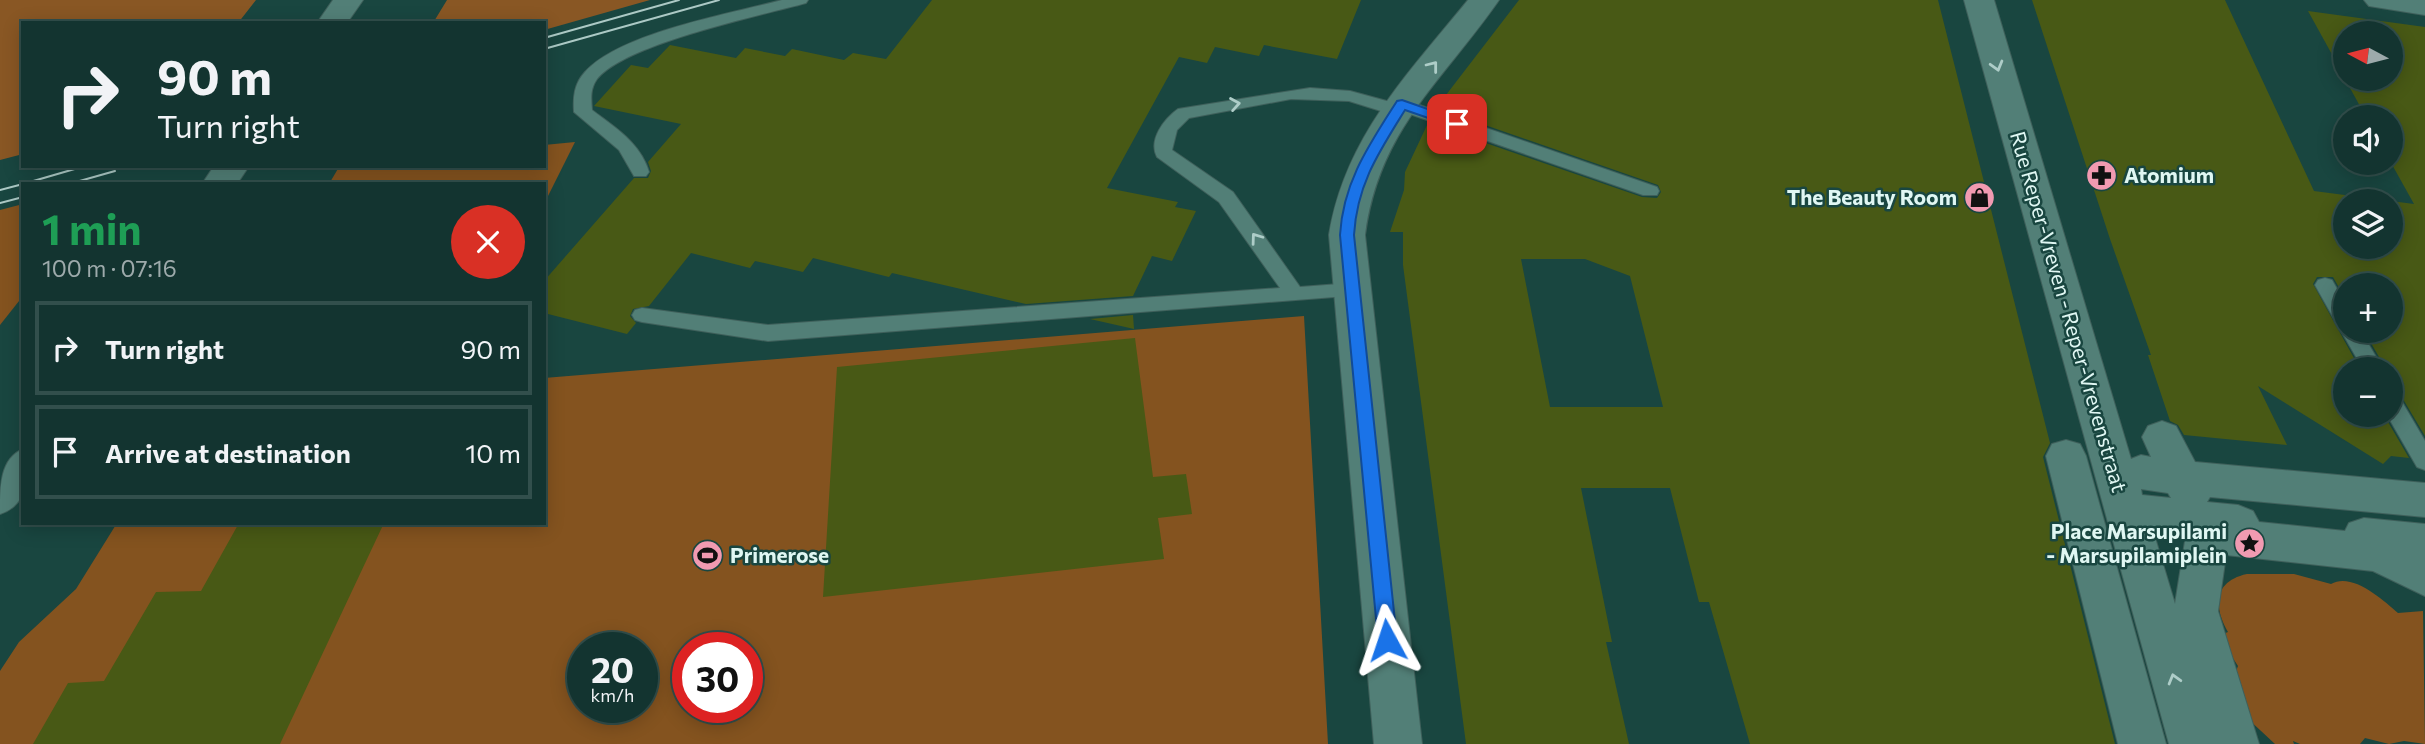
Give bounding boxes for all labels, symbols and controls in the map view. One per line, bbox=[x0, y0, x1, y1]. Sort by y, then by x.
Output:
north arrow bbox=[2333, 21, 2403, 91]
map controls bbox=[2333, 21, 2403, 427]
text: 90 m bbox=[157, 45, 272, 105]
icon: right bbox=[42, 49, 133, 140]
one-way arrow bbox=[1989, 59, 2004, 71]
one-way arrow bbox=[1424, 61, 1437, 73]
pin bbox=[1427, 94, 1487, 154]
one-way arrow bbox=[1229, 97, 1241, 112]
text: Turn right bbox=[157, 105, 300, 145]
icon: arrive bbox=[1438, 105, 1476, 143]
button: sound bbox=[2333, 105, 2403, 175]
street label: Rue Reper-Vreven - Reper-Vrevenstraat bbox=[2006, 128, 2133, 495]
pharmacy icon: Atomium bbox=[2084, 159, 2118, 193]
place label: Atomium bbox=[2124, 162, 2214, 187]
shop icon: The Beauty Room bbox=[1963, 181, 1997, 215]
place label: The Beauty Room bbox=[1787, 184, 1957, 209]
button: layers bbox=[2333, 189, 2403, 259]
text: 1 min bbox=[42, 202, 142, 254]
button: close bbox=[451, 205, 525, 279]
one-way arrow bbox=[1251, 233, 1264, 246]
text: 100 m · 07:16 bbox=[42, 254, 177, 282]
button: + bbox=[2333, 273, 2403, 343]
icon: right bbox=[46, 329, 84, 367]
text: Turn right bbox=[105, 333, 224, 364]
text: 90 m bbox=[461, 333, 521, 364]
button: − bbox=[2333, 357, 2403, 427]
icon: arrive bbox=[46, 433, 84, 471]
text: Arrive at destination bbox=[105, 437, 351, 468]
text: 10 m bbox=[465, 437, 521, 468]
place label: Place Marsupilami - Marsupilamiplein bbox=[2046, 518, 2227, 567]
place icon: Place Marsupilami - Marsupilamiplein bbox=[2233, 527, 2267, 561]
sports icon: Primerose bbox=[690, 539, 724, 573]
place label: Primerose bbox=[730, 542, 829, 567]
position arrow bbox=[1350, 603, 1424, 677]
speed limit sign: 30 bbox=[672, 632, 763, 723]
text: 20 bbox=[591, 647, 634, 690]
one-way arrow bbox=[2168, 673, 2182, 685]
text: km/h bbox=[591, 684, 634, 706]

